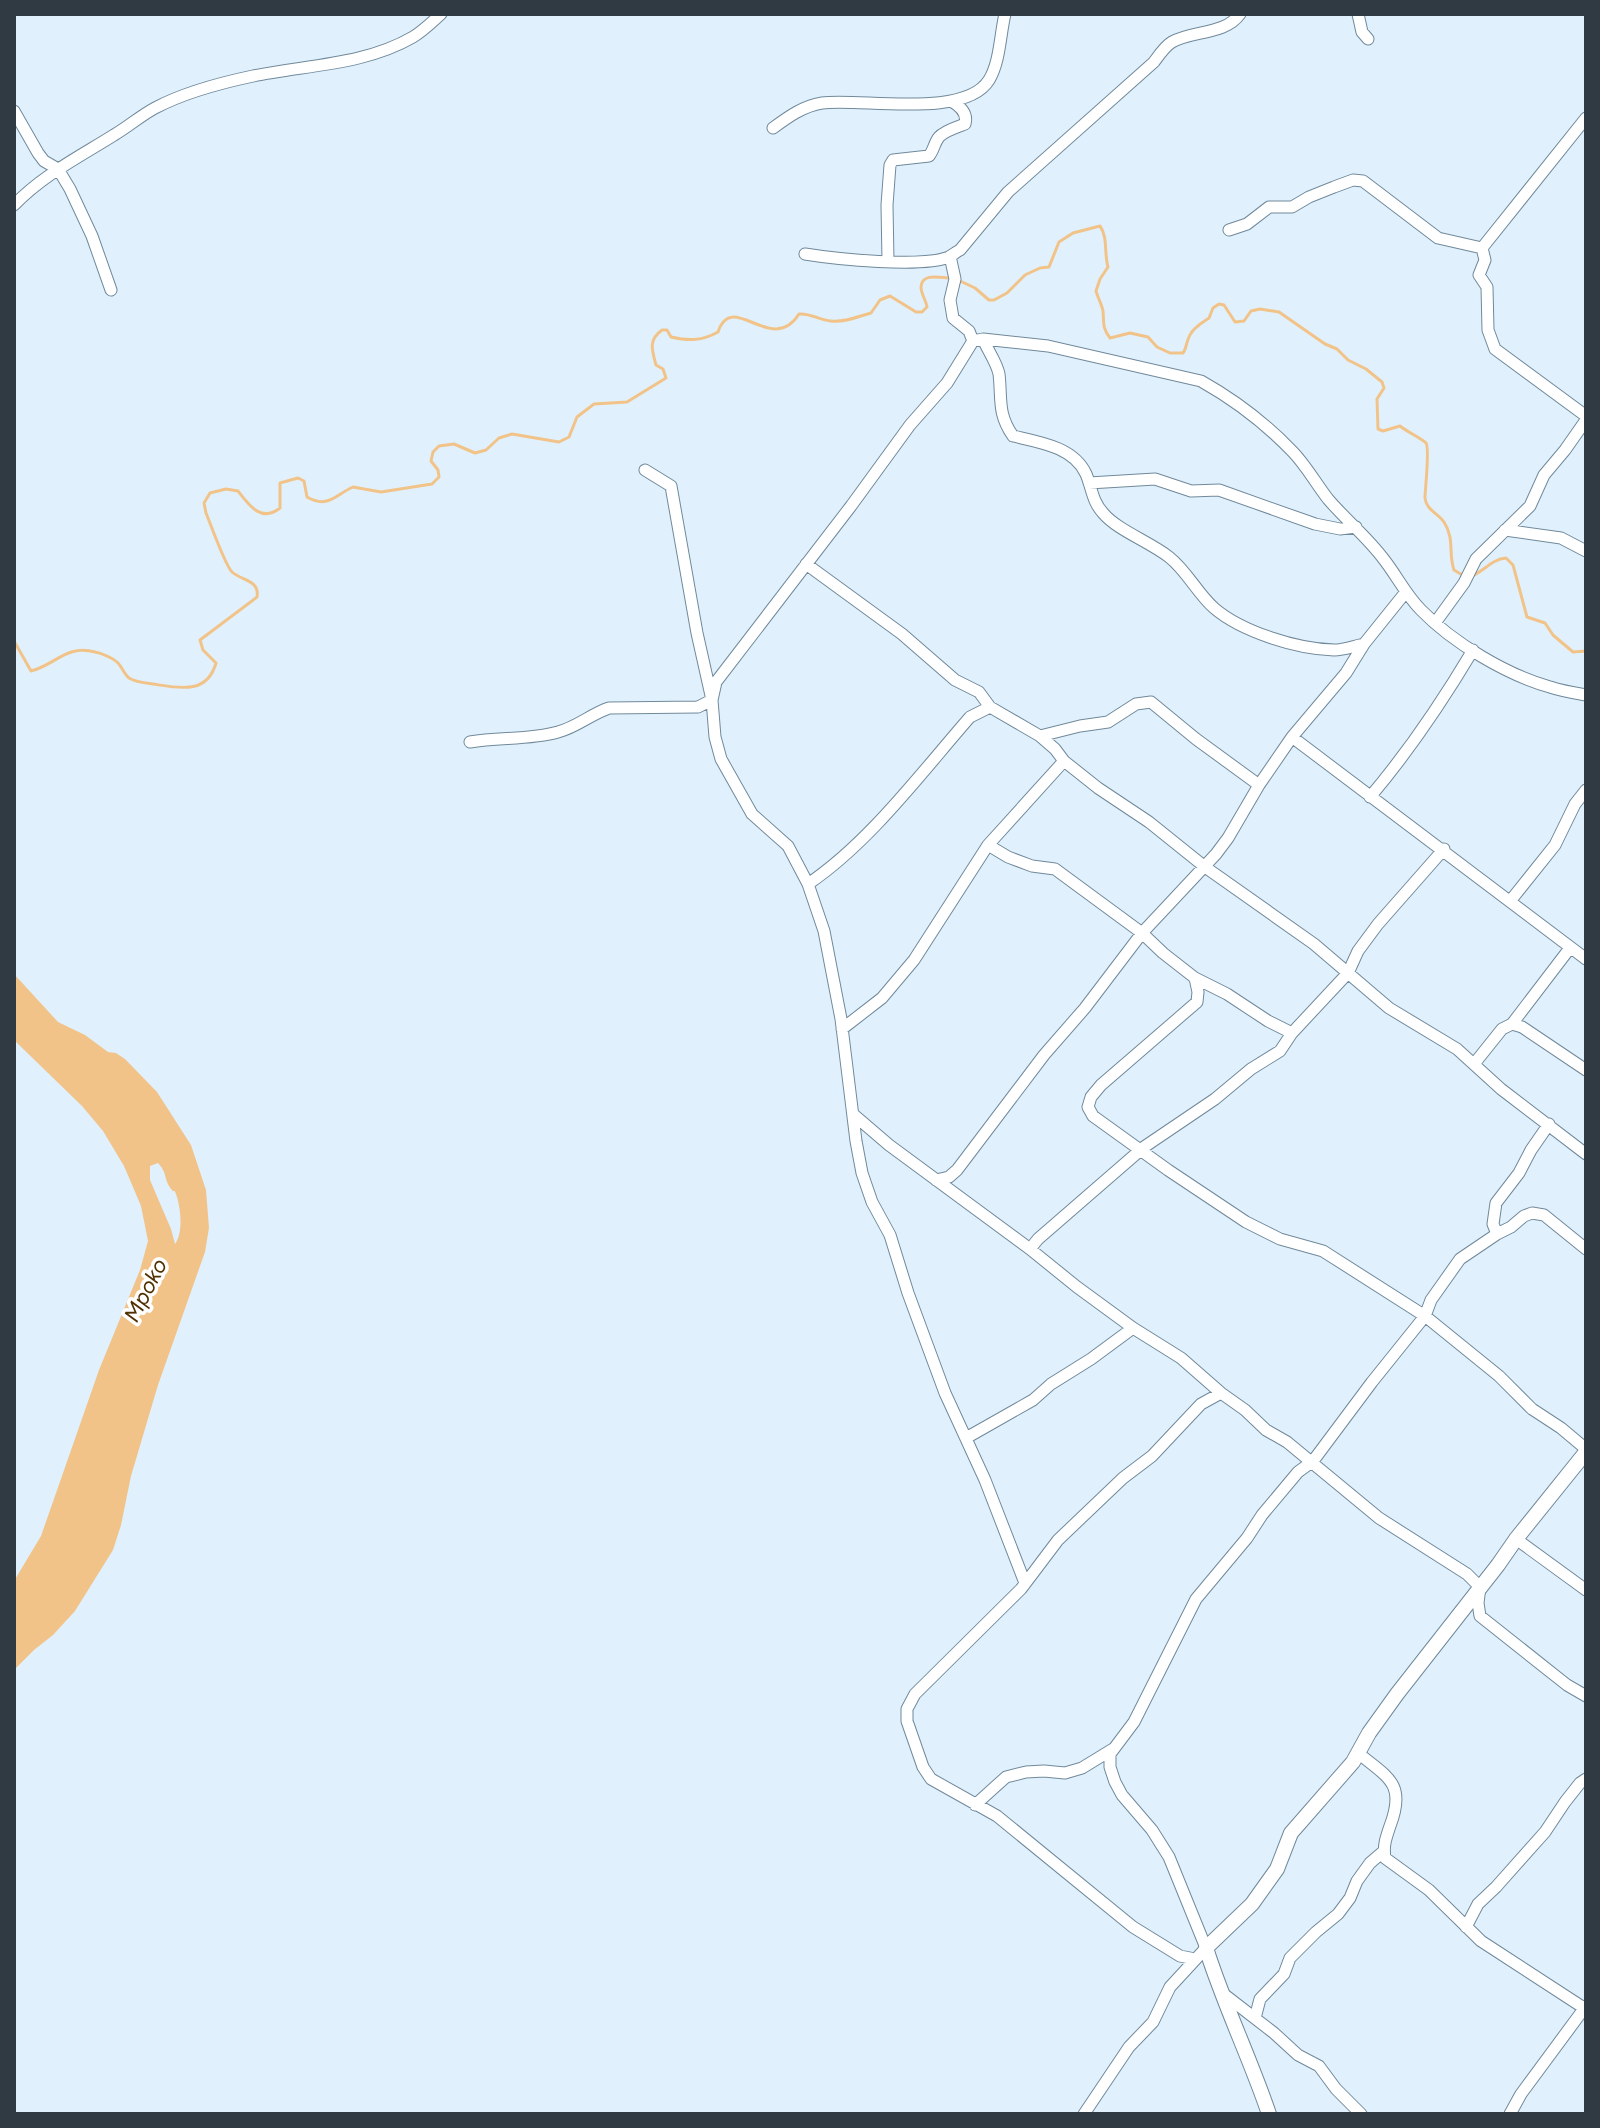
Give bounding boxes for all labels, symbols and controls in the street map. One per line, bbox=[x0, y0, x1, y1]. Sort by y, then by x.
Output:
water label: Mpoko bbox=[118, 1254, 173, 1326]

